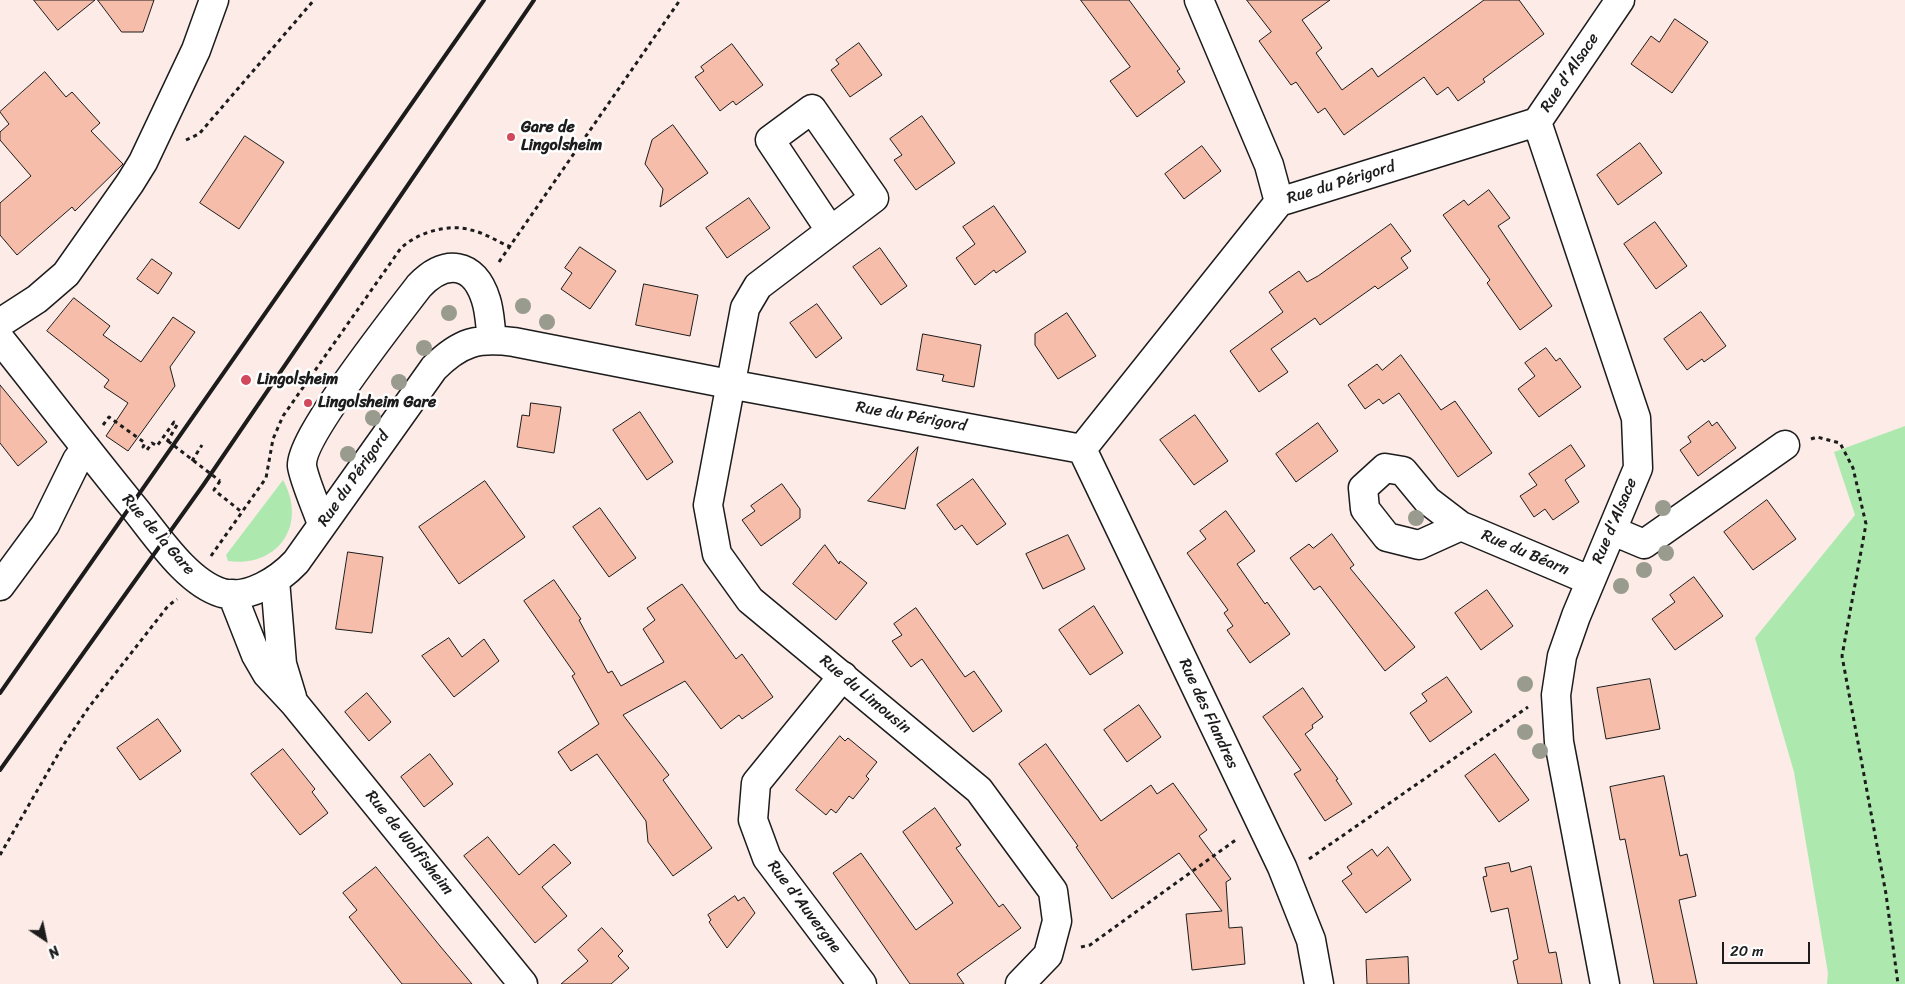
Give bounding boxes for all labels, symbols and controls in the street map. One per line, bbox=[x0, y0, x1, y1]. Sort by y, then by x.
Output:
street label: Rue d'Alsace bbox=[1537, 30, 1603, 116]
place label: Gare de Lingolsheim bbox=[521, 118, 602, 156]
marker: Gare de Lingolsheim bbox=[505, 131, 517, 143]
street label: Rue du Périgord bbox=[1285, 157, 1397, 209]
place label: Lingolsheim bbox=[257, 370, 338, 390]
marker: Lingolsheim bbox=[239, 373, 253, 387]
place label: Lingolsheim Gare bbox=[318, 393, 436, 413]
marker: Lingolsheim Gare bbox=[302, 397, 314, 409]
street label: Rue du Périgord bbox=[854, 398, 968, 436]
street label: Rue du Périgord bbox=[314, 428, 394, 530]
street label: Rue d'Alsace bbox=[1588, 475, 1642, 567]
street label: Rue de la Gare bbox=[118, 491, 198, 579]
street label: Rue du Béarn bbox=[1478, 526, 1572, 580]
street label: Rue du Limousin bbox=[816, 651, 914, 739]
street label: Rue des Flandres bbox=[1174, 656, 1242, 772]
street label: Rue de Wolfisheim bbox=[361, 787, 457, 899]
street label: Rue d'Auvergne bbox=[763, 857, 845, 957]
north arrow bbox=[20, 914, 70, 964]
scale bar bbox=[1725, 932, 1812, 964]
text: 20 m bbox=[1730, 938, 1764, 964]
text: N bbox=[43, 939, 65, 965]

